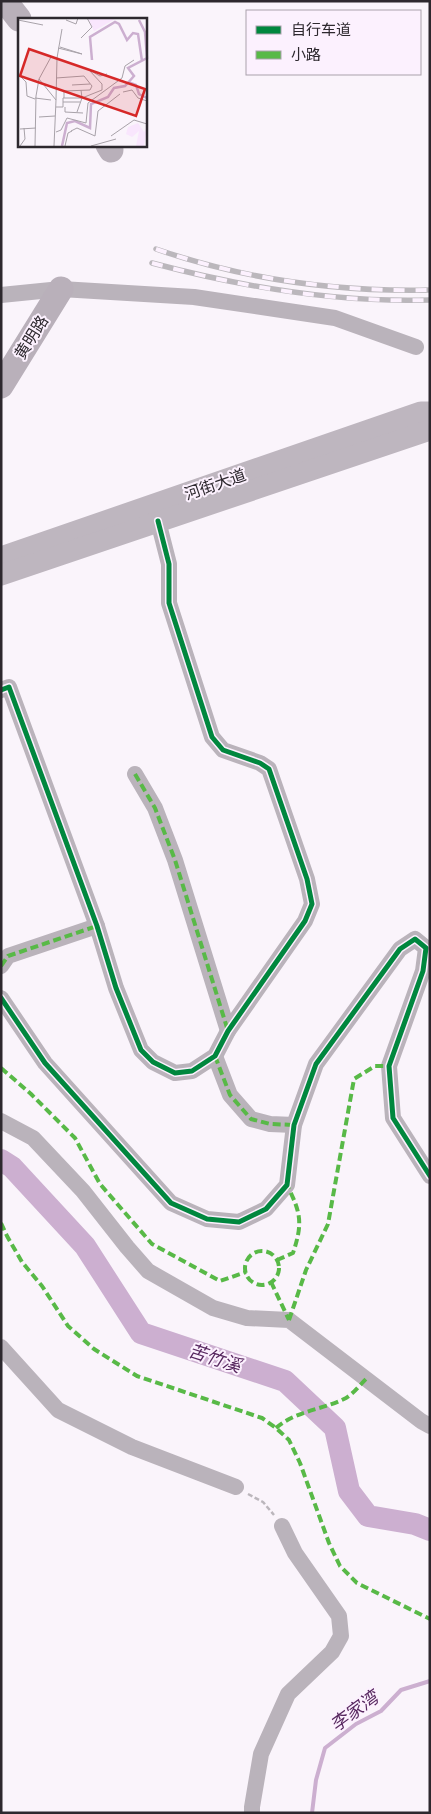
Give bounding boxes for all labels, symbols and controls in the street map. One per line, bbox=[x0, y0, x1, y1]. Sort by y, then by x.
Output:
legend bbox=[246, 10, 421, 75]
inset map bbox=[18, 18, 146, 146]
text: 自行车道 bbox=[291, 19, 351, 40]
text: 小路 bbox=[291, 44, 321, 65]
street label: 黄明路 bbox=[9, 311, 53, 363]
street label: 河街大道 bbox=[181, 463, 249, 505]
water label: 苦竹溪 bbox=[185, 1338, 246, 1379]
water label: 李家湾 bbox=[325, 1683, 386, 1737]

